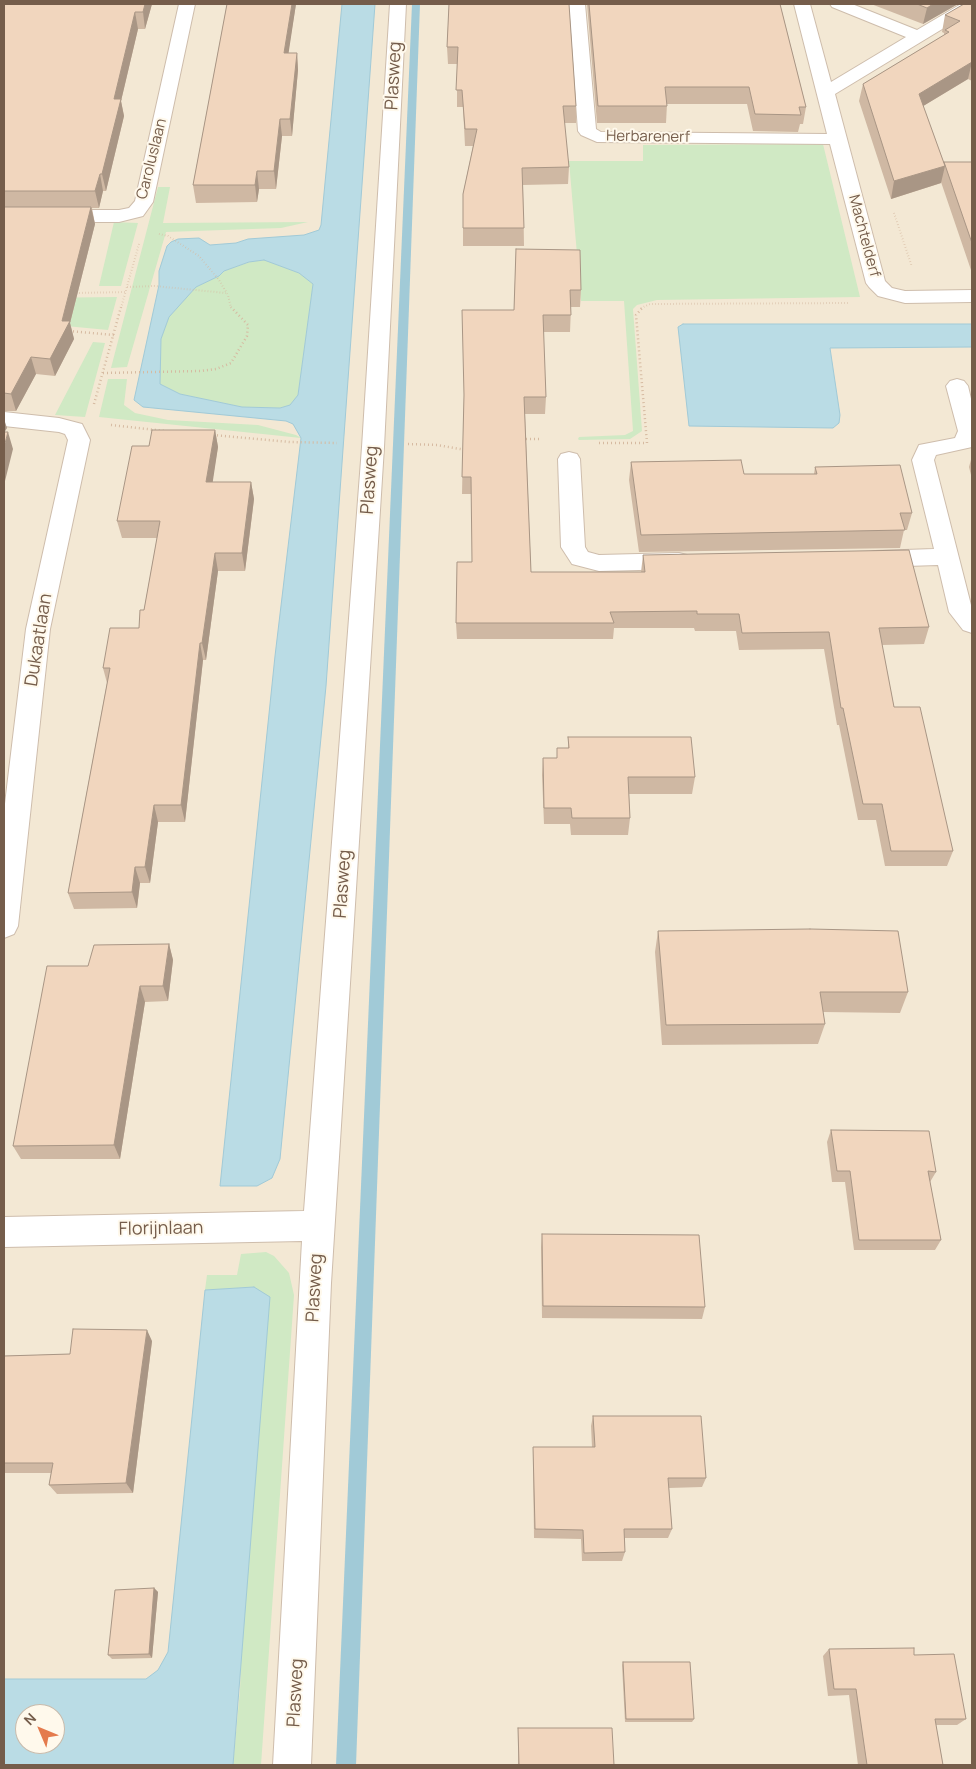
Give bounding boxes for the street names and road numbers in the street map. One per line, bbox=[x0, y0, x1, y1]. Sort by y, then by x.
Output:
street label: Plasweg bbox=[381, 41, 407, 111]
street label: Caroluslaan bbox=[133, 117, 171, 201]
street label: Herbarenerf bbox=[606, 127, 690, 147]
street label: Machtelderf bbox=[844, 193, 884, 279]
street label: Plasweg bbox=[357, 445, 383, 515]
street label: Dukaatlaan bbox=[21, 592, 57, 688]
street label: Plasweg bbox=[330, 849, 356, 919]
street label: Florijnlaan bbox=[118, 1217, 204, 1241]
street label: Plasweg bbox=[302, 1253, 328, 1323]
street label: Plasweg bbox=[283, 1658, 309, 1728]

